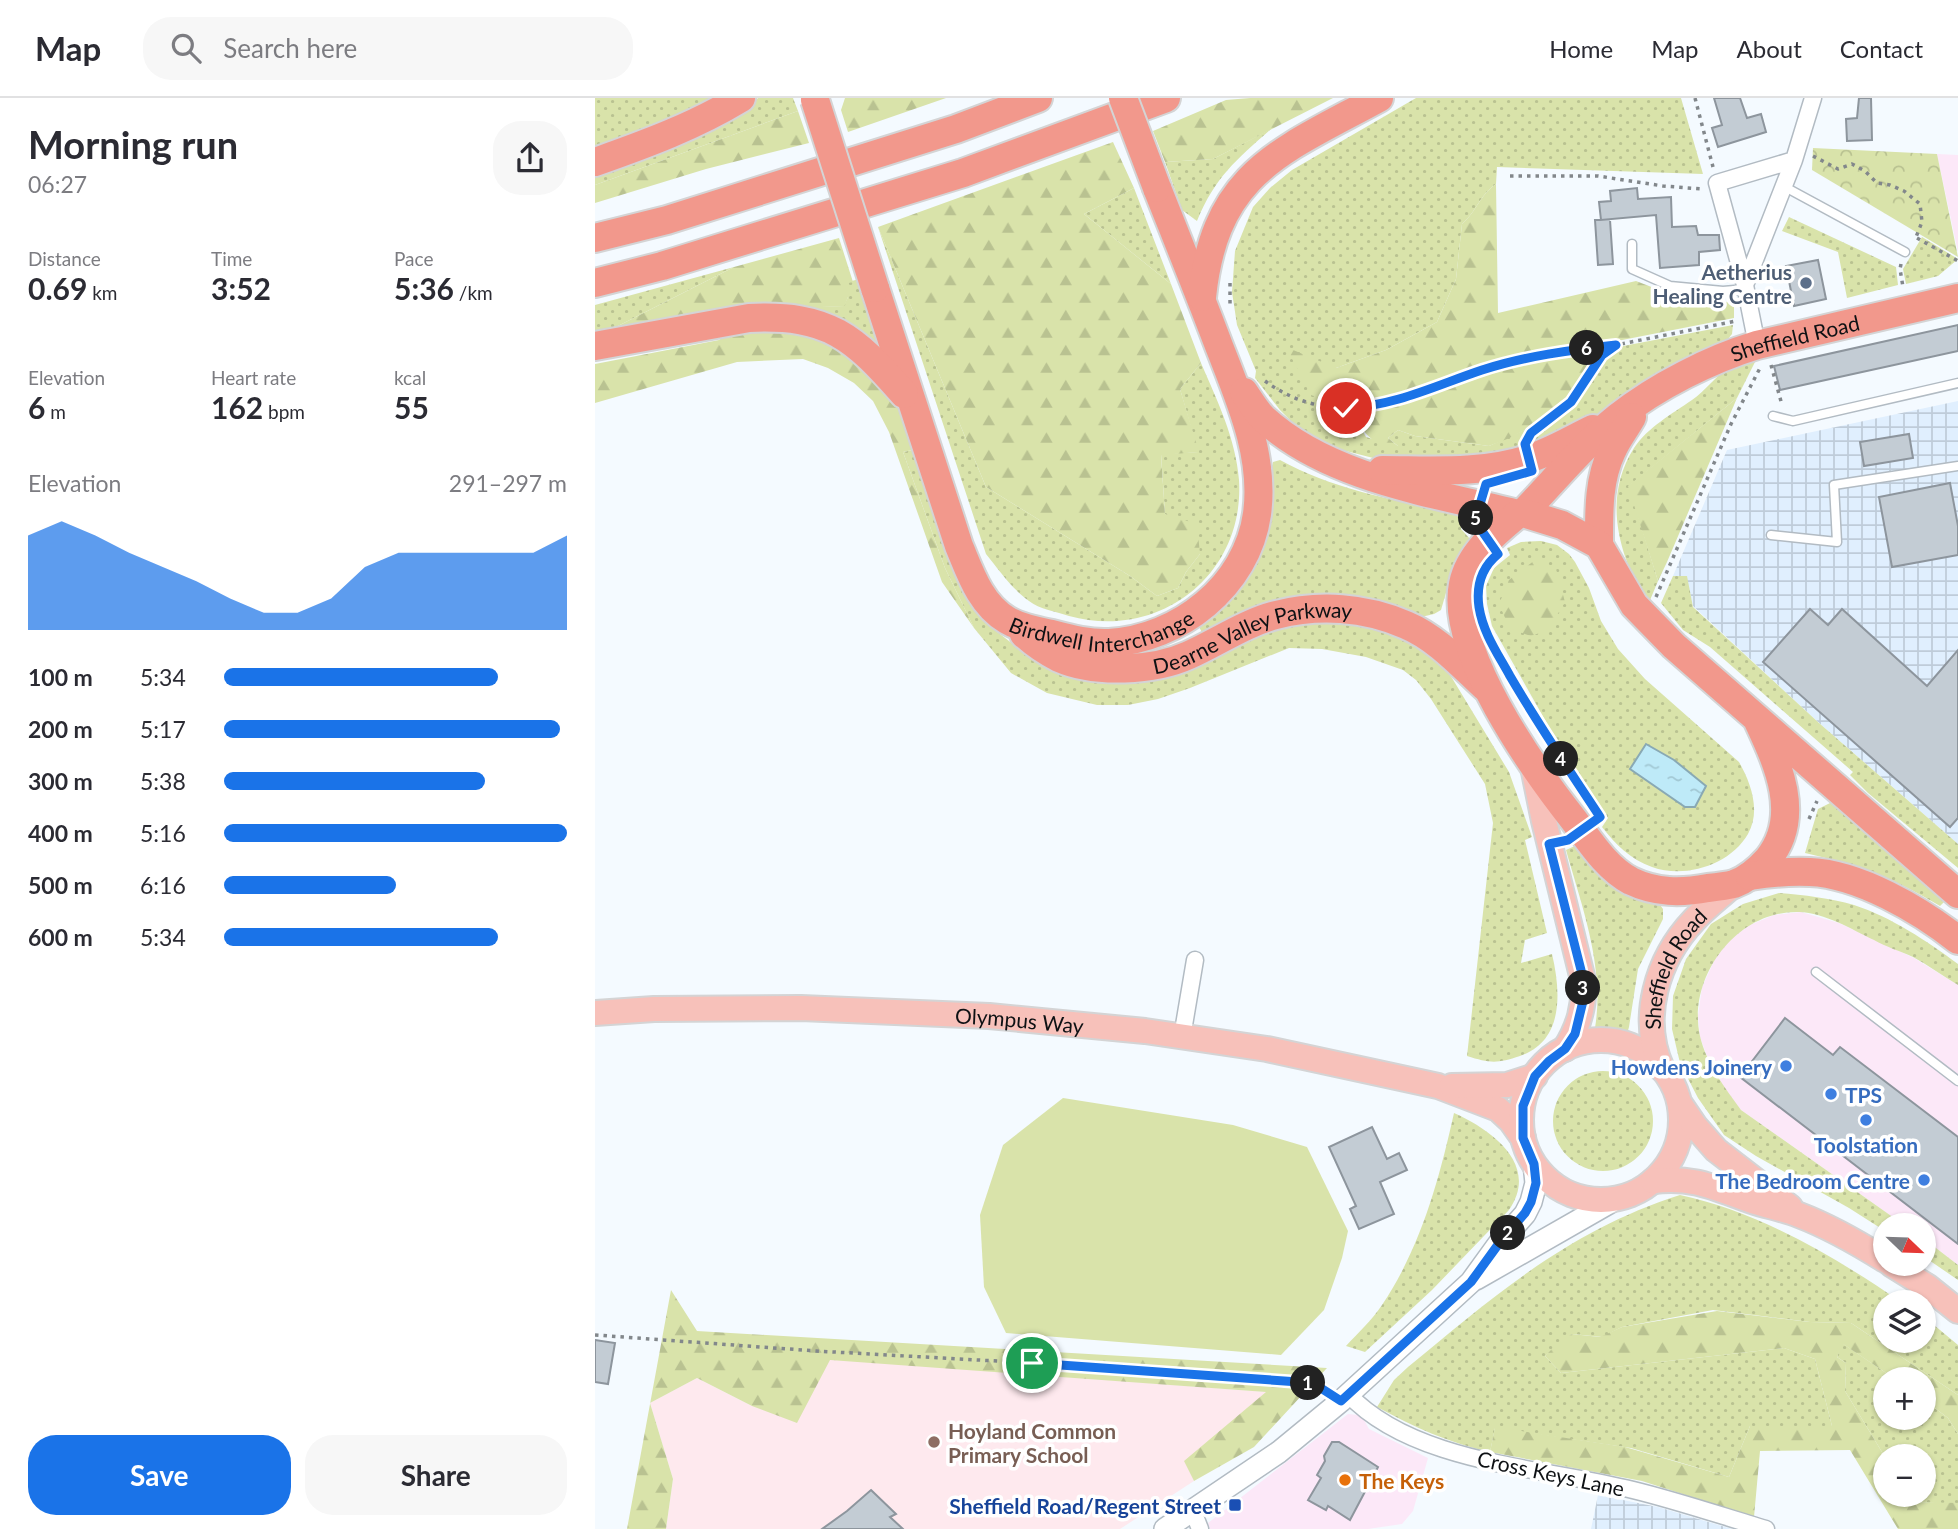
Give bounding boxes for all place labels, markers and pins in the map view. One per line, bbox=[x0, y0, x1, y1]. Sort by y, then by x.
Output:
place label: Aetherius Healing Centre bbox=[1653, 259, 1792, 308]
marker: Aetherius Healing Centre bbox=[1798, 275, 1814, 291]
pin: 6 bbox=[1569, 330, 1605, 366]
pin bbox=[1316, 378, 1376, 438]
pin: 5 bbox=[1459, 500, 1493, 536]
pin: 4 bbox=[1543, 742, 1579, 776]
pin: 3 bbox=[1565, 970, 1601, 1006]
place label: Howdens Joinery bbox=[1611, 1054, 1773, 1079]
marker: Howdens Joinery bbox=[1778, 1058, 1794, 1074]
place label: TPS bbox=[1845, 1082, 1882, 1107]
marker: TPS bbox=[1823, 1086, 1839, 1102]
marker: Toolstation bbox=[1858, 1112, 1874, 1128]
place label: Toolstation bbox=[1814, 1132, 1918, 1157]
place label: The Bedroom Centre bbox=[1715, 1168, 1910, 1193]
marker: The Bedroom Centre bbox=[1916, 1172, 1932, 1188]
pin: 2 bbox=[1490, 1216, 1525, 1250]
pin bbox=[1002, 1333, 1062, 1393]
pin: 1 bbox=[1291, 1366, 1325, 1400]
place label: Hoyland Common Primary School bbox=[948, 1418, 1116, 1467]
marker: Hoyland Common Primary School bbox=[926, 1434, 942, 1450]
place label: The Keys bbox=[1359, 1468, 1444, 1493]
marker: The Keys bbox=[1337, 1472, 1353, 1488]
place label: Sheffield Road/Regent Street bbox=[949, 1493, 1221, 1518]
marker: Sheffield Road/Regent Street bbox=[1227, 1497, 1243, 1513]

